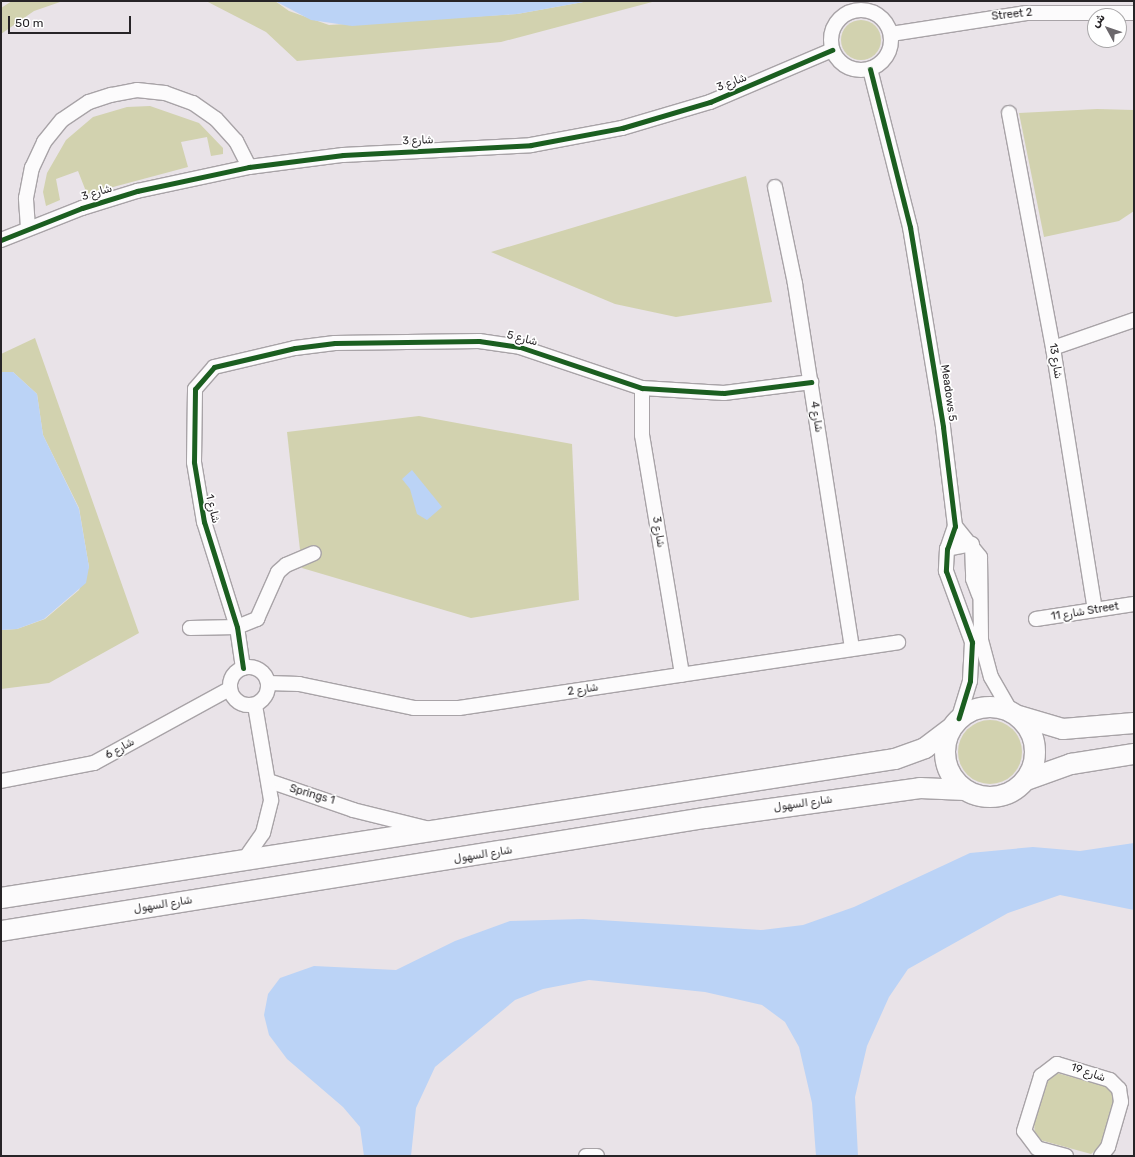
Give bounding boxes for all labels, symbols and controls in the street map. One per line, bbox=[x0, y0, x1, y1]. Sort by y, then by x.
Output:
street label: Street 2 bbox=[991, 6, 1033, 24]
scale bar bbox=[10, 8, 133, 34]
north arrow bbox=[1087, 8, 1127, 48]
text: ش bbox=[1089, 11, 1108, 30]
text: 50 m bbox=[15, 16, 43, 30]
street label: شارع 3 bbox=[715, 71, 749, 95]
street label: شارع 3 bbox=[402, 134, 434, 148]
street label: شارع 3 bbox=[80, 182, 114, 204]
street label: شارع 5 bbox=[505, 329, 539, 349]
street label: شارع 13 bbox=[1046, 342, 1064, 380]
street label: Meadows 5 bbox=[937, 364, 959, 422]
street label: شارع 4 bbox=[807, 400, 825, 434]
street label: شارع 1 bbox=[202, 493, 222, 525]
street label: شارع 3 bbox=[649, 516, 667, 548]
street label: شارع 11 Street bbox=[1050, 600, 1120, 624]
street label: شارع 2 bbox=[567, 681, 599, 699]
street label: شارع 6 bbox=[103, 736, 137, 762]
street label: Springs 1 bbox=[288, 782, 336, 808]
street label: شارع السهول bbox=[773, 793, 833, 815]
street label: شارع السهول bbox=[453, 844, 513, 866]
street label: شارع السهول bbox=[133, 894, 193, 916]
street label: شارع 19 bbox=[1069, 1061, 1107, 1085]

